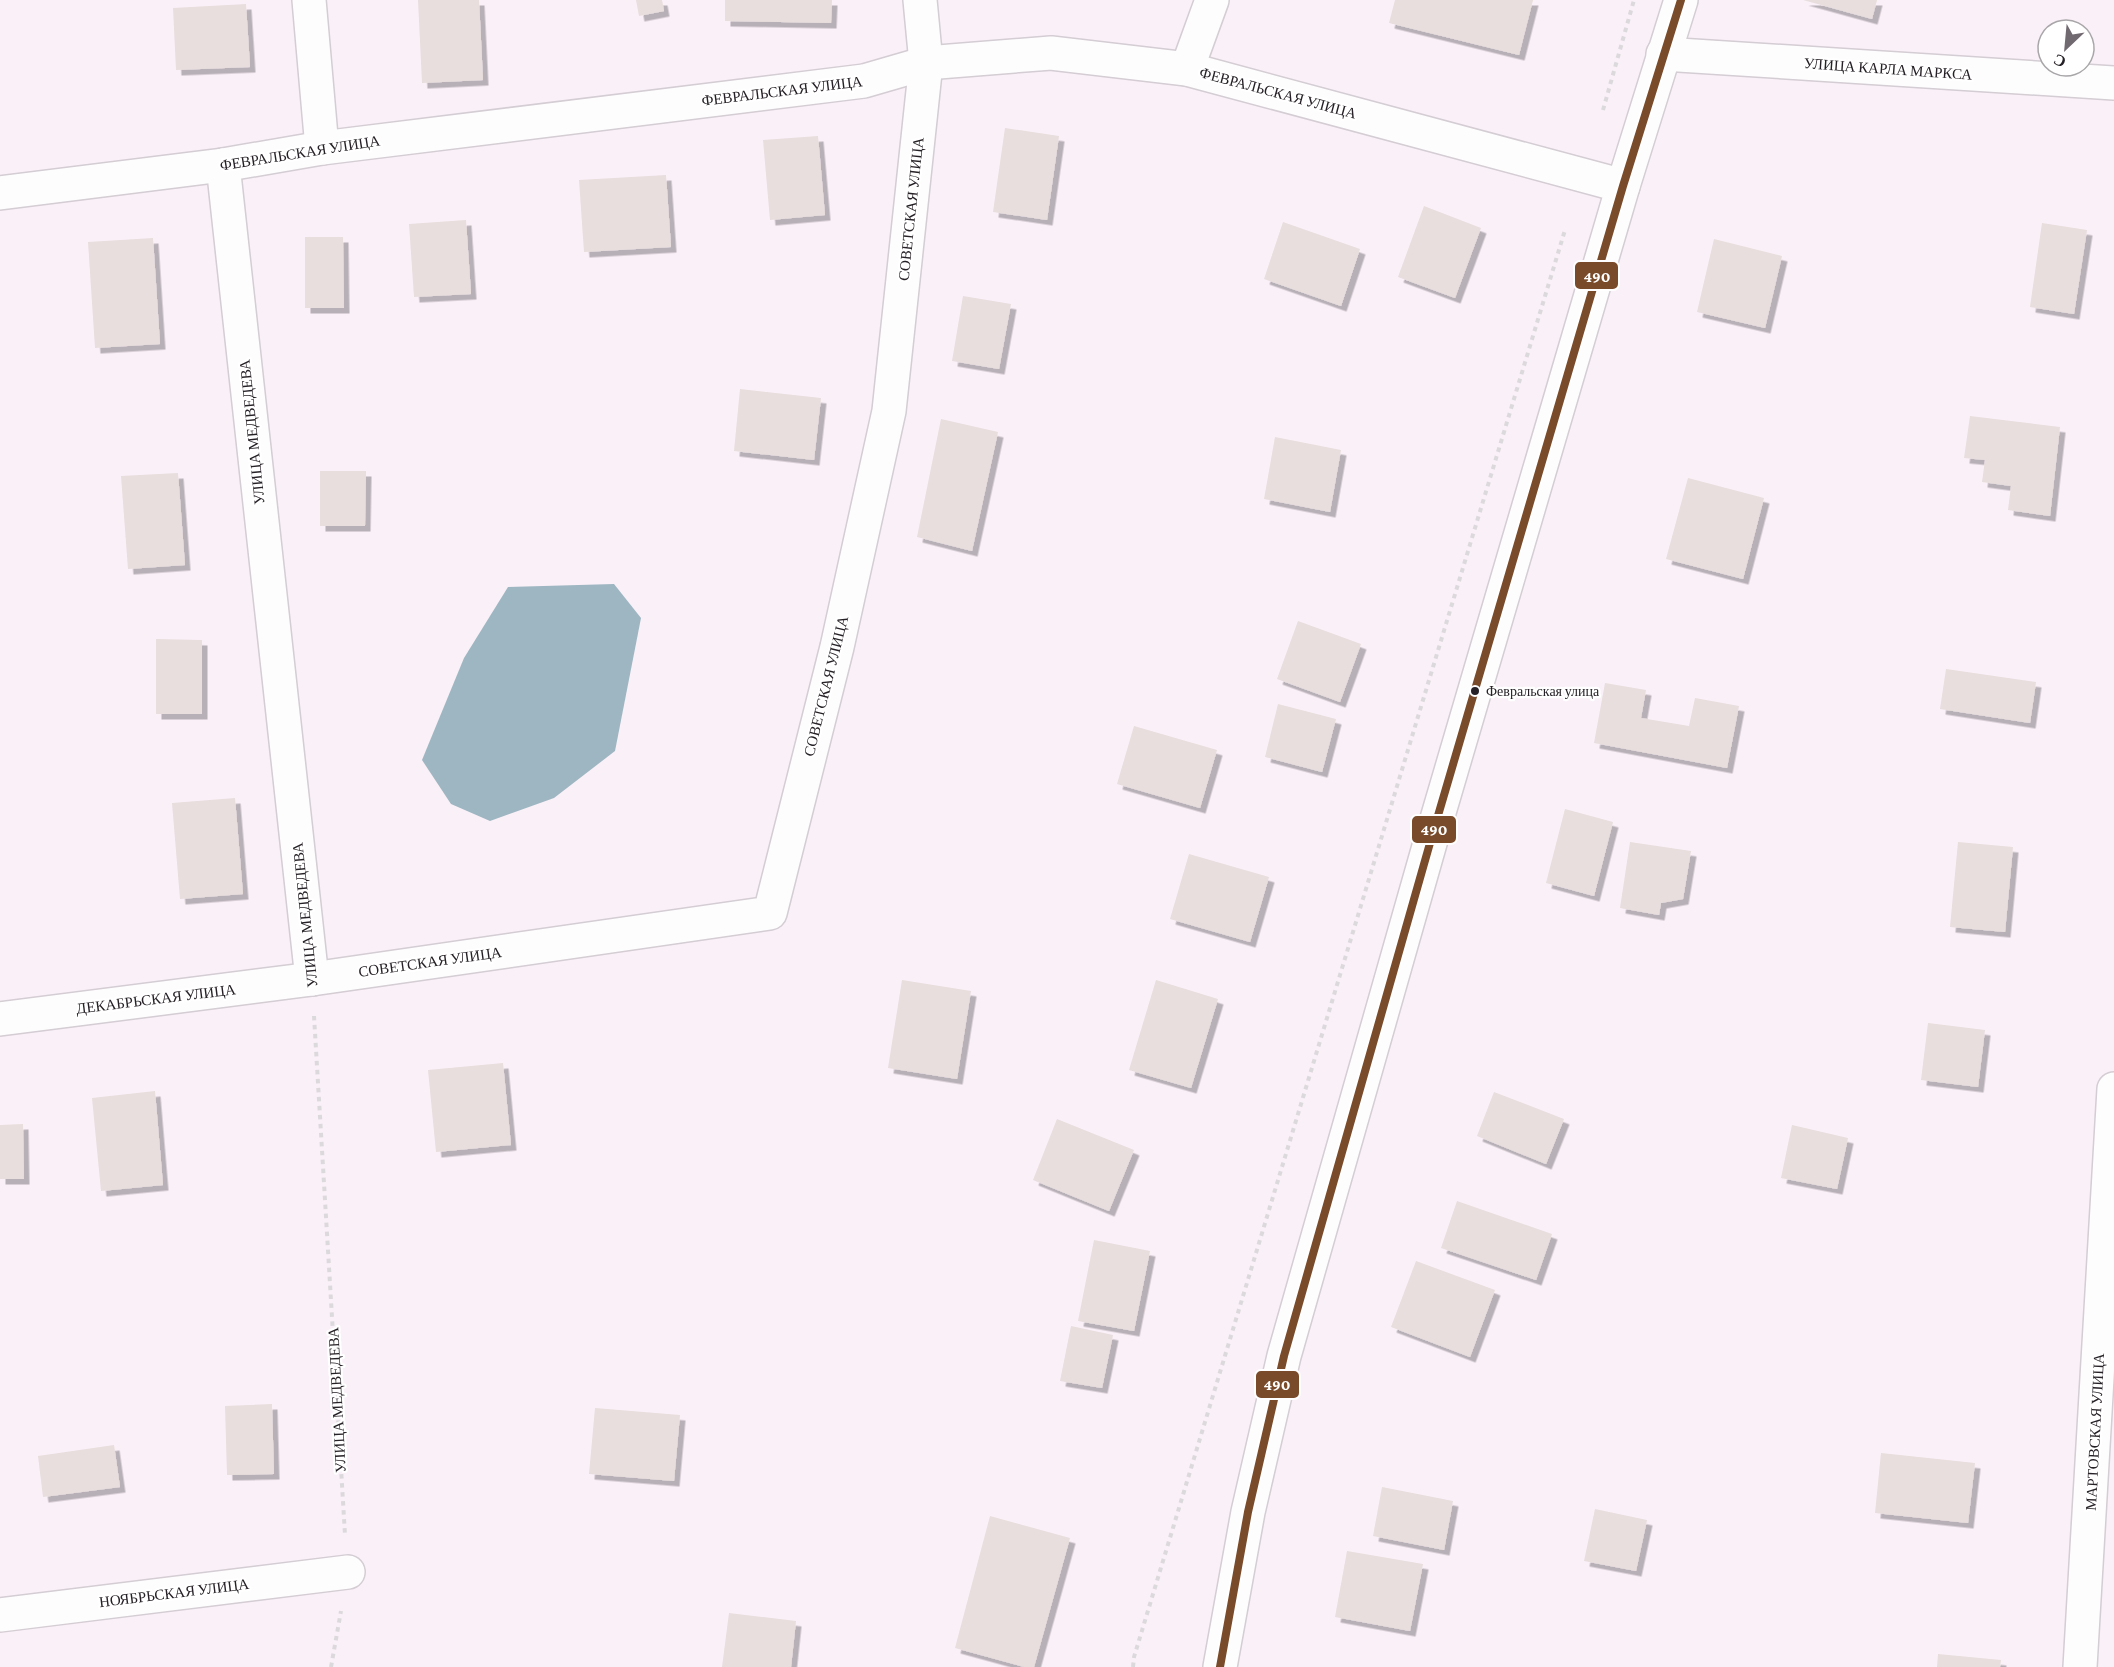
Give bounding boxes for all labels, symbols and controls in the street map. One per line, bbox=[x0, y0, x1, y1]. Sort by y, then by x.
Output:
north arrow bbox=[2036, 18, 2096, 78]
text: С bbox=[2051, 51, 2069, 71]
street label: УЛИЦА КАРЛА МАРКСА bbox=[1803, 55, 1973, 83]
street label: ФЕВРАЛЬСКАЯ УЛИЦА bbox=[1198, 64, 1358, 122]
street label: ФЕВРАЛЬСКАЯ УЛИЦА bbox=[701, 73, 864, 109]
street label: ФЕВРАЛЬСКАЯ УЛИЦА bbox=[219, 132, 381, 174]
street label: СОВЕТСКАЯ УЛИЦА bbox=[895, 136, 927, 282]
line badge: 490 bbox=[1574, 261, 1619, 290]
text: 490 bbox=[1584, 268, 1611, 285]
street label: УЛИЦА МЕДВЕДЕВА bbox=[236, 359, 268, 505]
street label: СОВЕТСКАЯ УЛИЦА bbox=[801, 614, 851, 758]
place label: Февральская улица bbox=[1486, 683, 1600, 699]
marker: Февральская улица bbox=[1469, 685, 1481, 697]
line badge: 490 bbox=[1411, 815, 1457, 844]
text: 490 bbox=[1421, 821, 1448, 838]
street label: УЛИЦА МЕДВЕДЕВА bbox=[289, 842, 321, 988]
street label: СОВЕТСКАЯ УЛИЦА bbox=[357, 944, 503, 980]
street label: ДЕКАБРЬСКАЯ УЛИЦА bbox=[75, 981, 237, 1017]
street label: УЛИЦА МЕДВЕДЕВА bbox=[325, 1327, 349, 1473]
street label: МАРТОВСКАЯ УЛИЦА bbox=[2083, 1353, 2107, 1511]
line badge: 490 bbox=[1255, 1370, 1300, 1399]
text: 490 bbox=[1264, 1376, 1291, 1393]
street label: НОЯБРЬСКАЯ УЛИЦА bbox=[98, 1576, 250, 1610]

